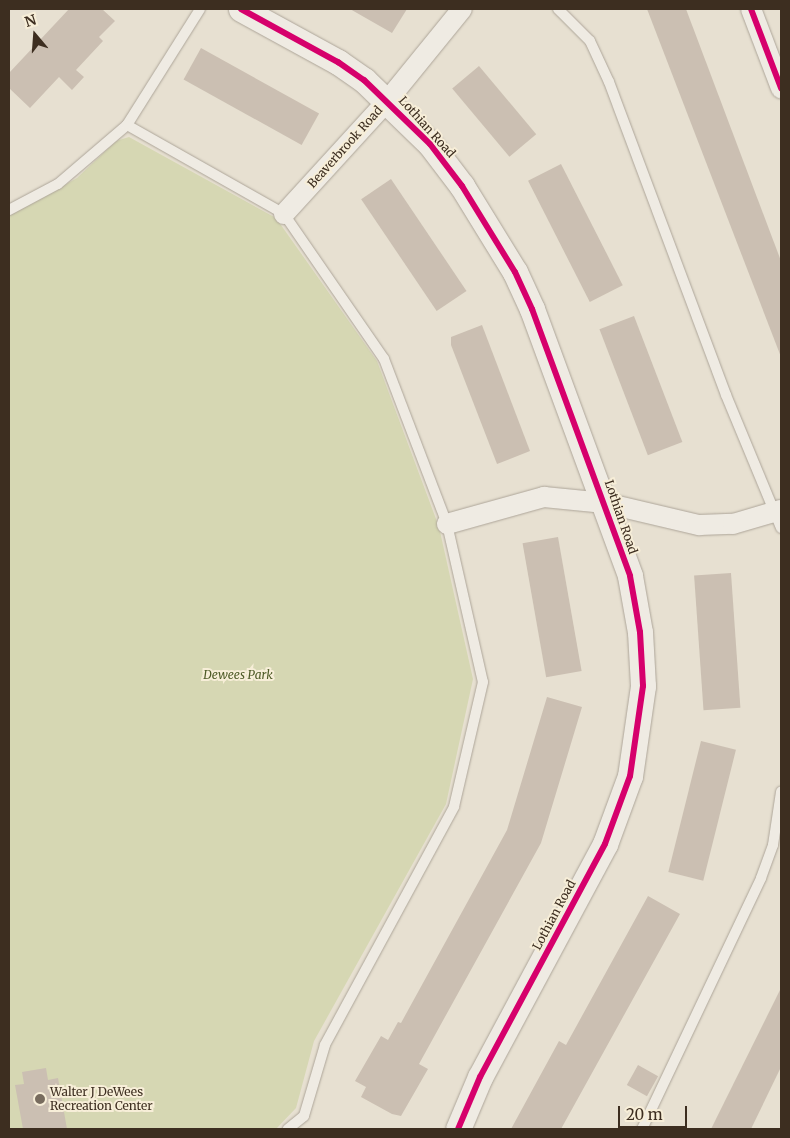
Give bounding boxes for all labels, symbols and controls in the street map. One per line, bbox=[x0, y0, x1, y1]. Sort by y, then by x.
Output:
north arrow bbox=[10, 10, 60, 60]
text: N bbox=[22, 10, 38, 31]
street label: Lothian Road bbox=[396, 93, 458, 161]
street label: Beaverbrook Road bbox=[305, 103, 385, 191]
street label: Lothian Road bbox=[602, 478, 640, 556]
park label: Dewees Park bbox=[203, 668, 273, 682]
street label: Lothian Road bbox=[529, 877, 579, 953]
place label: Walter J DeWees Recreation Center bbox=[50, 1085, 153, 1113]
marker: Walter J DeWees Recreation Center bbox=[34, 1093, 46, 1105]
scale bar bbox=[620, 1096, 689, 1128]
text: 20 m bbox=[626, 1105, 663, 1124]

